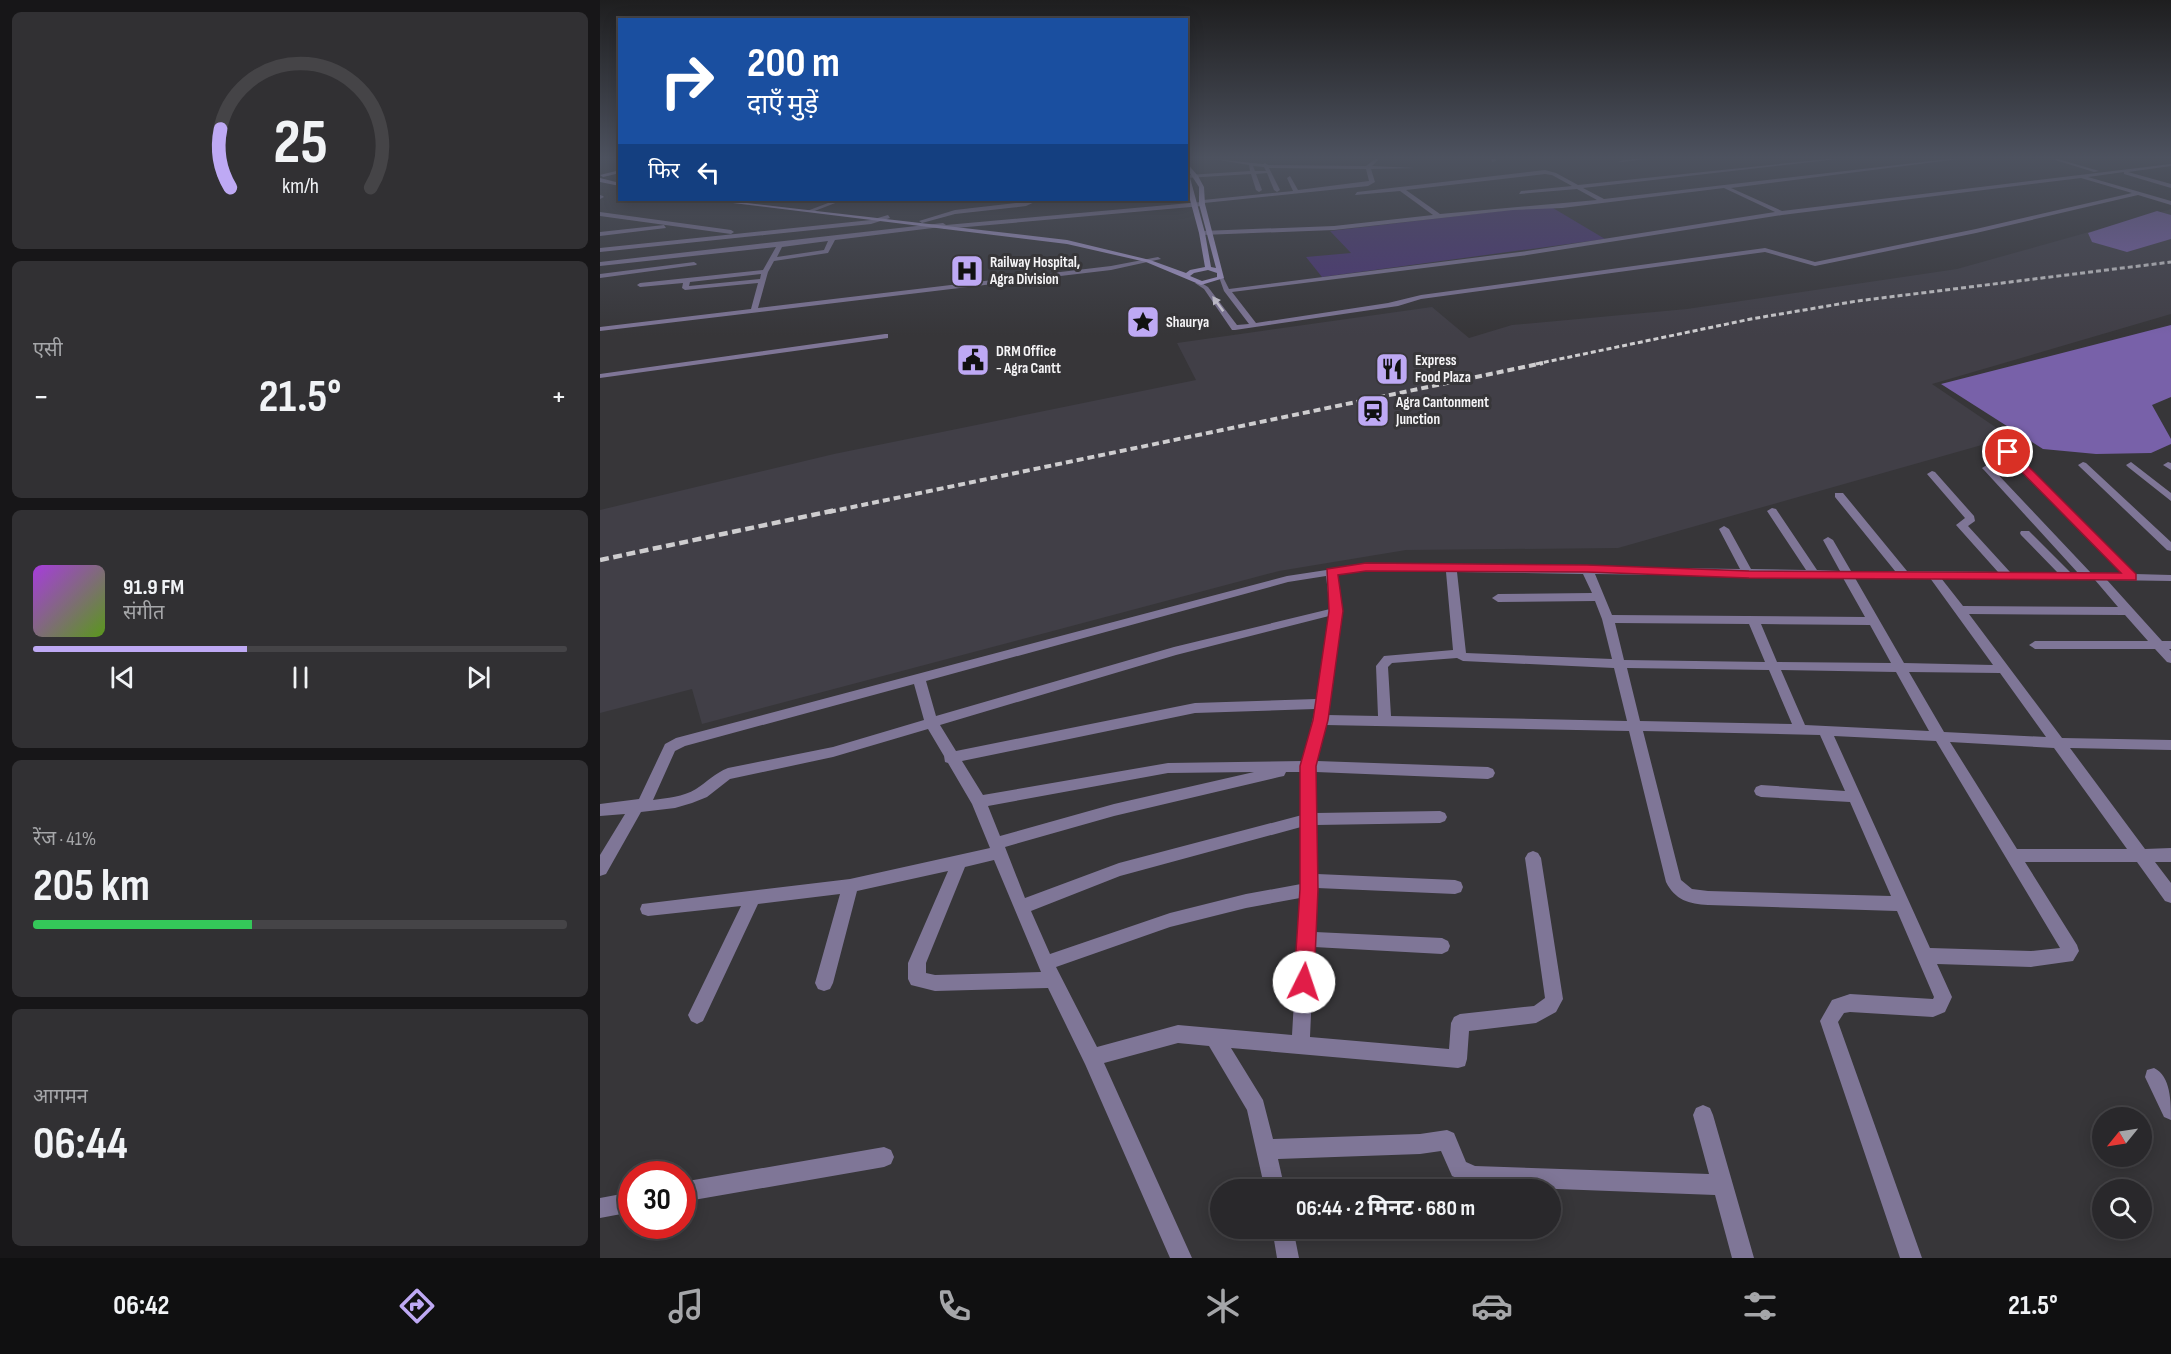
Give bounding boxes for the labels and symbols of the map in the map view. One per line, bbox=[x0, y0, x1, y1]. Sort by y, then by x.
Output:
hospital icon: Railway Hospital, Agra Division bbox=[949, 253, 985, 289]
place label: Railway Hospital, Agra Division bbox=[989, 253, 1081, 289]
one-way arrow bbox=[1212, 296, 1224, 311]
place icon: Shaurya bbox=[1125, 304, 1161, 340]
place label: Shaurya bbox=[1166, 313, 1209, 332]
public building icon: DRM Office - Agra Cantt bbox=[955, 342, 991, 378]
place label: DRM Office - Agra Cantt bbox=[996, 342, 1061, 378]
restaurant icon: Express Food Plaza bbox=[1374, 351, 1410, 387]
place label: Express Food Plaza bbox=[1415, 351, 1471, 387]
station icon: Agra Cantonment Junction bbox=[1355, 393, 1391, 429]
place label: Agra Cantonment Junction bbox=[1395, 393, 1489, 429]
pin bbox=[1982, 426, 2033, 477]
position arrow bbox=[1272, 950, 1336, 1014]
north arrow bbox=[2092, 1107, 2152, 1167]
speed limit sign: 30 bbox=[618, 1161, 696, 1239]

